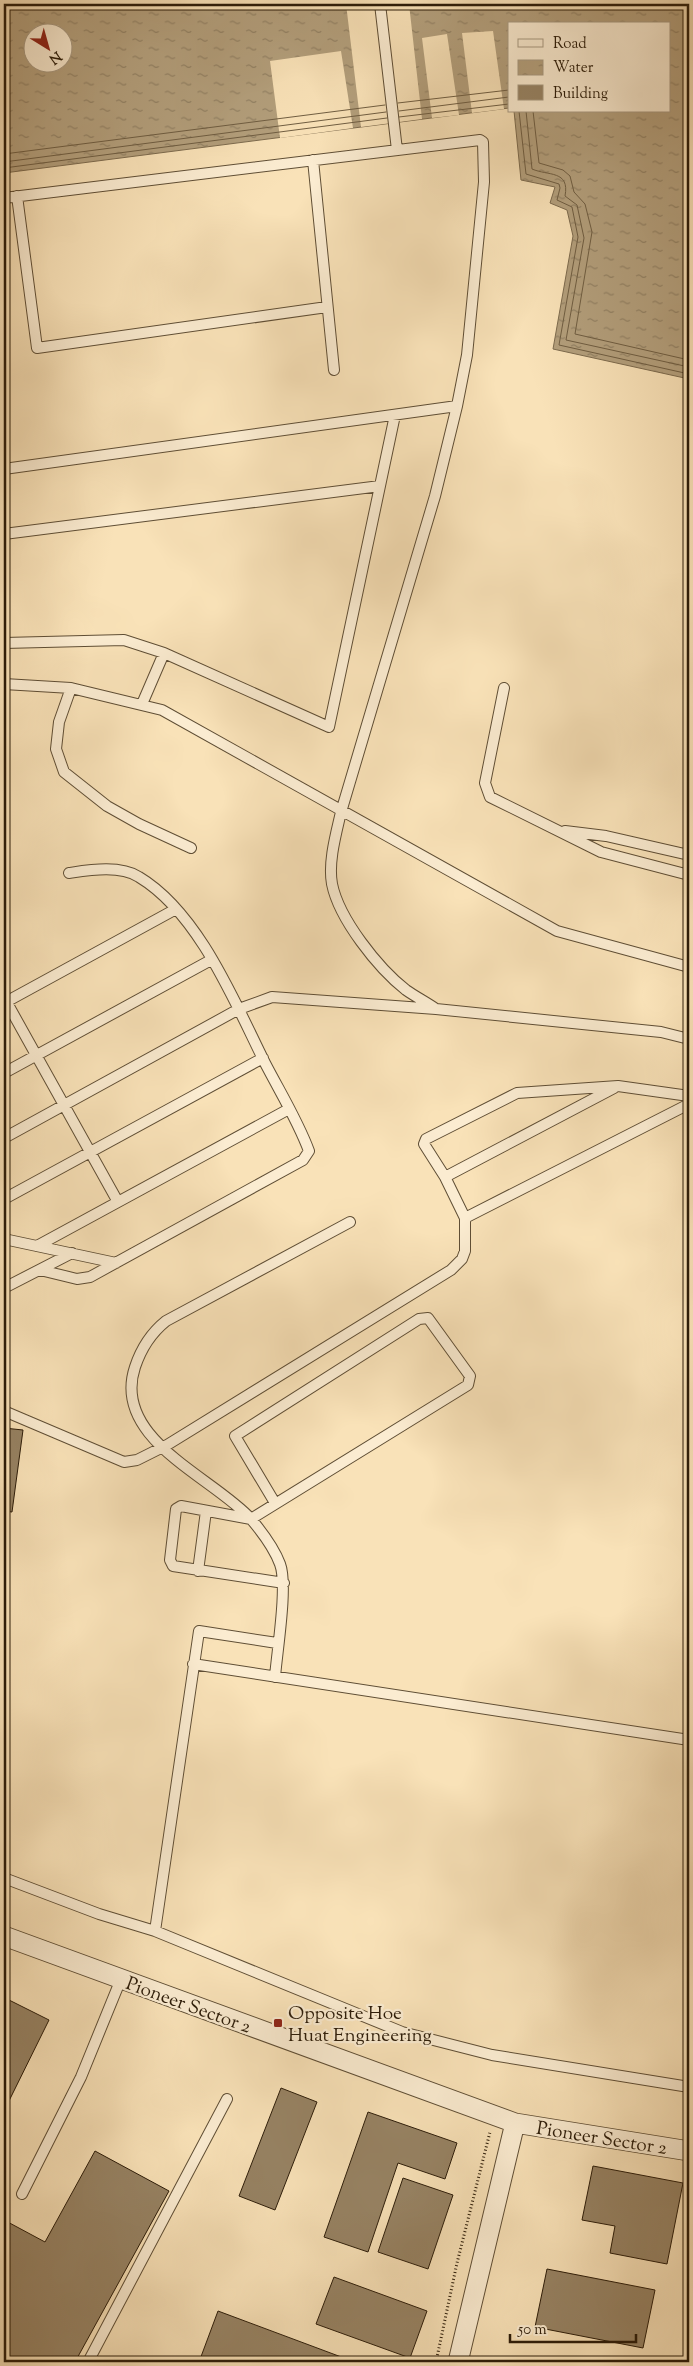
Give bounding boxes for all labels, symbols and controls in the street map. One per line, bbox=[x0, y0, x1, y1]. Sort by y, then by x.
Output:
north arrow bbox=[22, 22, 72, 72]
legend bbox=[508, 22, 670, 112]
text: Road bbox=[553, 34, 587, 55]
text: N bbox=[44, 45, 65, 68]
text: Water bbox=[553, 58, 594, 79]
text: Building bbox=[553, 84, 608, 105]
street label: Pioneer Sector 2 bbox=[122, 1971, 255, 2042]
place label: Opposite Hoe Huat Engineering bbox=[288, 2001, 432, 2050]
marker: Opposite Hoe Huat Engineering bbox=[272, 2017, 284, 2029]
street label: Pioneer Sector 2 bbox=[534, 2116, 669, 2163]
scale bar bbox=[510, 2311, 637, 2343]
text: 50 m bbox=[517, 2320, 547, 2341]

